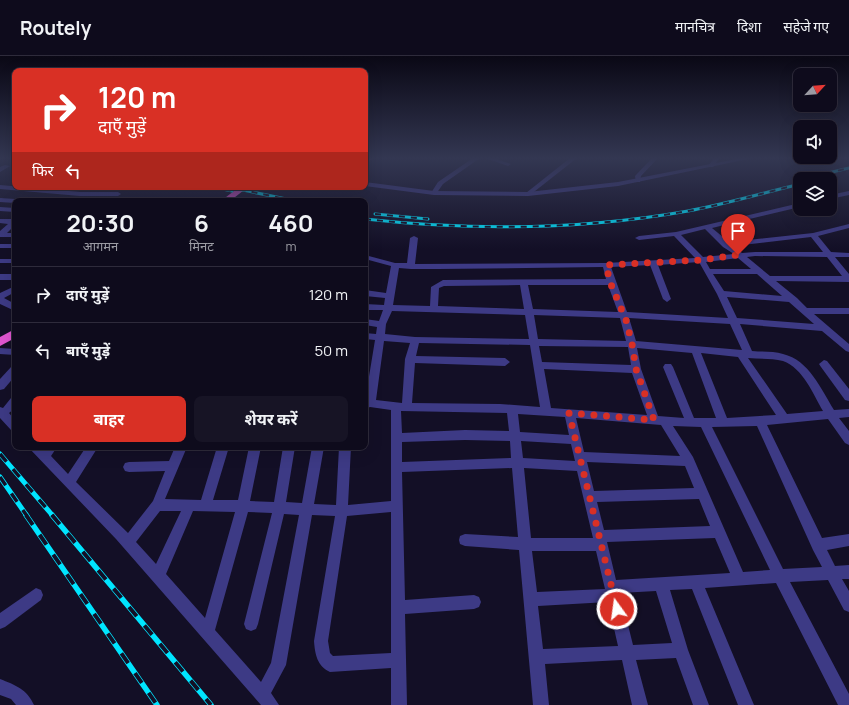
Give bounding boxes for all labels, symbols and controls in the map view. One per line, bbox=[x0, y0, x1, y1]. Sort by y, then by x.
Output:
text: Routely bbox=[20, 15, 91, 41]
text: मानचित्र bbox=[675, 17, 715, 36]
text: दिशा bbox=[737, 17, 761, 36]
text: सहेजे गए bbox=[783, 17, 829, 36]
north arrow bbox=[793, 68, 837, 112]
map controls bbox=[793, 68, 837, 216]
text: 120 m bbox=[98, 78, 176, 116]
icon: right bbox=[32, 84, 84, 136]
text: दाएँ मुड़ें bbox=[98, 114, 146, 138]
button: sound bbox=[793, 120, 837, 164]
text: फिर bbox=[32, 160, 54, 181]
icon: left bbox=[62, 160, 84, 182]
button: layers bbox=[793, 172, 837, 216]
text: 20:30 bbox=[66, 206, 134, 239]
text: 6 bbox=[194, 206, 209, 239]
text: 460 bbox=[268, 206, 314, 239]
pin bbox=[721, 214, 755, 255]
icon: arrive bbox=[727, 220, 749, 242]
text: आगमन bbox=[83, 237, 118, 255]
text: मिनट bbox=[189, 237, 214, 255]
text: m bbox=[285, 237, 296, 255]
icon: right bbox=[32, 284, 54, 306]
text: दाएँ मुड़ें bbox=[66, 284, 109, 305]
text: 120 m bbox=[309, 284, 348, 305]
icon: left bbox=[32, 340, 54, 362]
text: बाएँ मुड़ें bbox=[66, 340, 110, 361]
text: 50 m bbox=[314, 340, 348, 361]
button: बाहर bbox=[32, 396, 186, 442]
button: शेयर करें bbox=[194, 396, 348, 442]
position arrow bbox=[596, 588, 638, 630]

